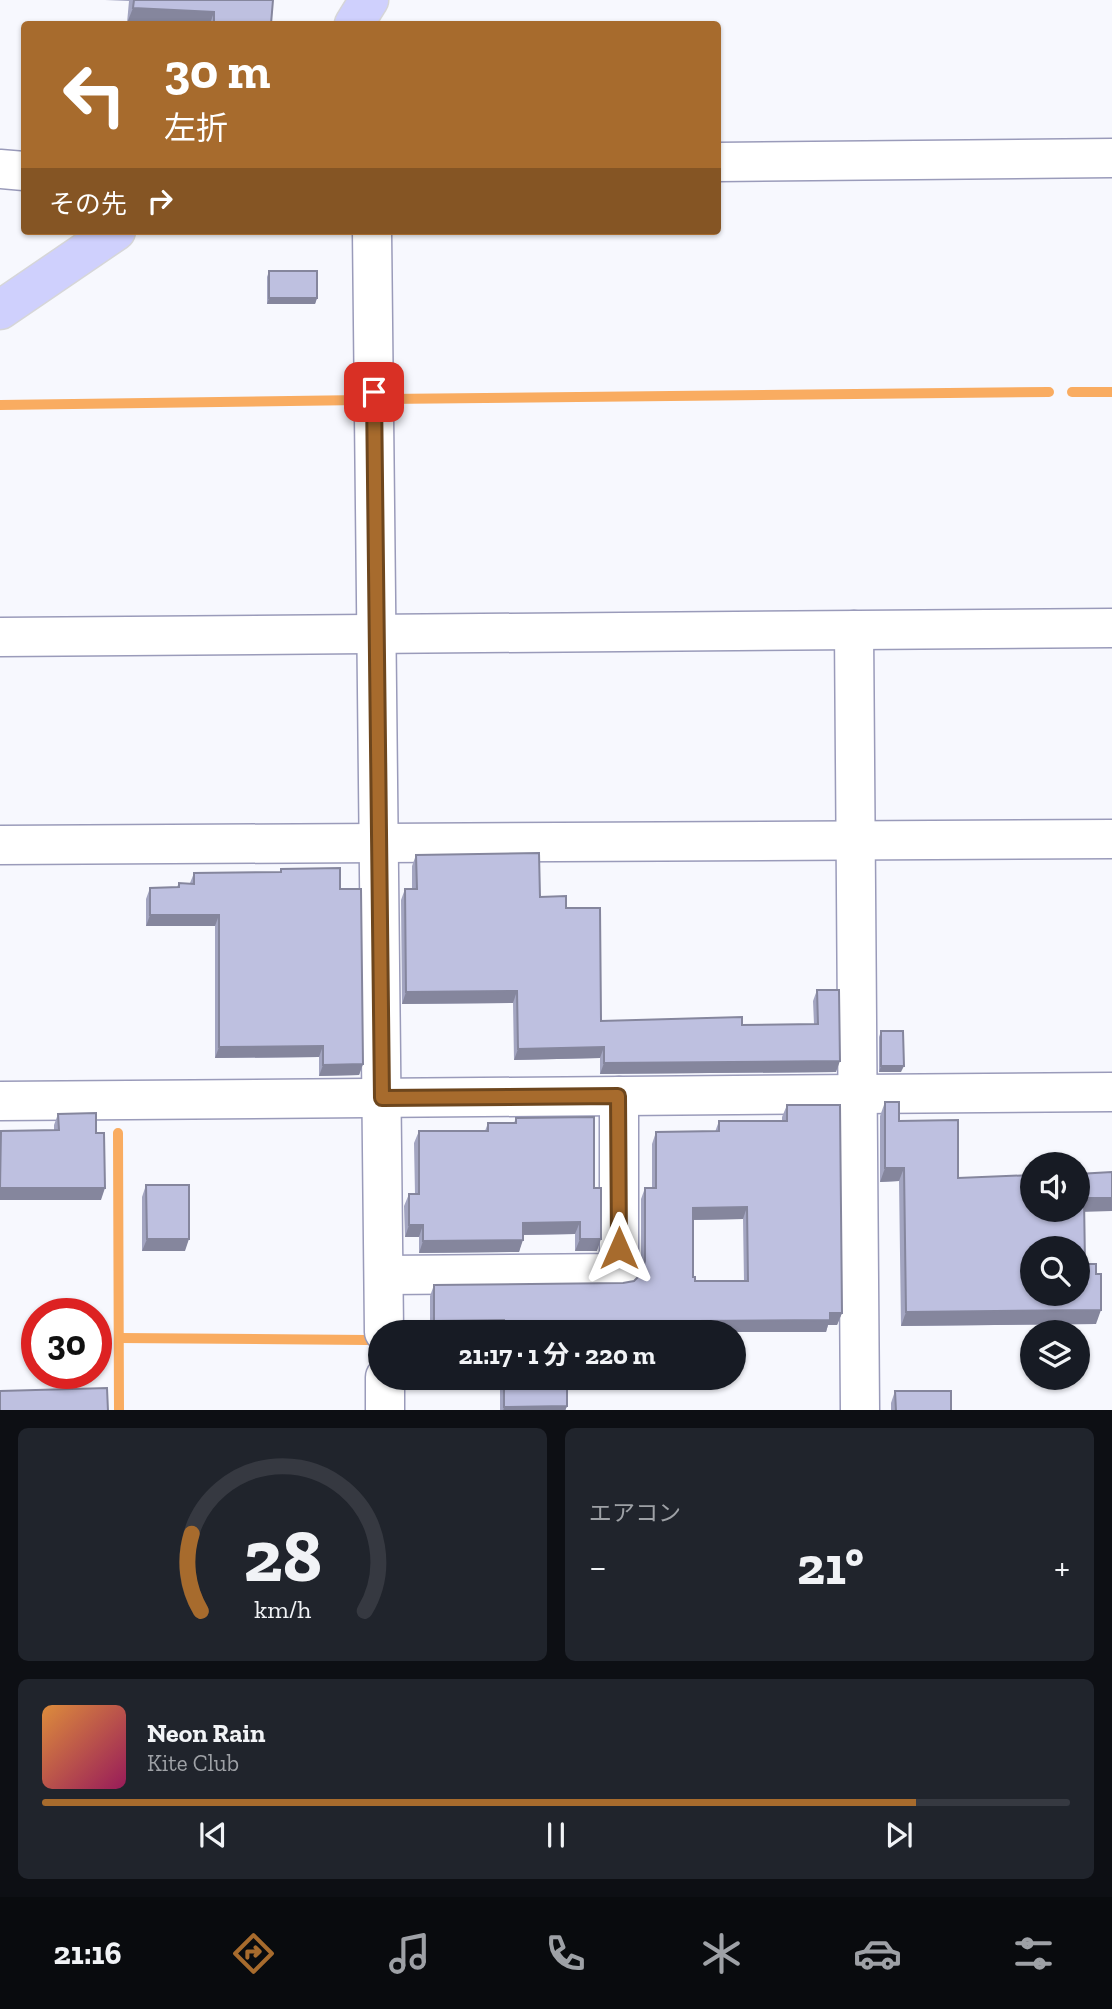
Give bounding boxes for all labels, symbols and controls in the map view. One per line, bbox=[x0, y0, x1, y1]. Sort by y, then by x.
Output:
text: 30 m bbox=[164, 42, 270, 101]
icon: left bbox=[49, 49, 140, 140]
text: 左折 bbox=[164, 109, 228, 147]
icon: right bbox=[141, 182, 179, 220]
text: その先 bbox=[49, 188, 127, 220]
pin bbox=[344, 362, 404, 422]
icon: arrive bbox=[355, 373, 393, 411]
map controls bbox=[1020, 1152, 1090, 1390]
button: sound bbox=[1020, 1152, 1090, 1222]
position arrow bbox=[582, 1211, 656, 1285]
button: search bbox=[1020, 1236, 1090, 1306]
speed limit sign: 30 bbox=[21, 1298, 112, 1389]
button: layers bbox=[1020, 1320, 1090, 1390]
text: 21:17 · 1 分 · 220 m bbox=[458, 1339, 656, 1371]
text: エアコン bbox=[589, 1499, 681, 1527]
text: 28 bbox=[243, 1512, 322, 1600]
text: 21° bbox=[797, 1535, 864, 1597]
text: − bbox=[589, 1544, 607, 1590]
text: + bbox=[1054, 1544, 1070, 1590]
text: km/h bbox=[254, 1593, 311, 1623]
text: Neon Rain bbox=[147, 1717, 265, 1749]
text: Kite Club bbox=[147, 1749, 239, 1777]
icon: previous bbox=[194, 1816, 232, 1854]
icon: pause bbox=[537, 1816, 575, 1854]
icon: next bbox=[880, 1816, 918, 1854]
icon: directions bbox=[229, 1929, 278, 1978]
icon: music bbox=[385, 1929, 434, 1978]
icon: phone bbox=[541, 1929, 590, 1978]
icon: climate bbox=[697, 1929, 746, 1978]
icon: car bbox=[853, 1929, 902, 1978]
icon: filters bbox=[1009, 1929, 1058, 1978]
text: 21:16 bbox=[54, 1934, 122, 1972]

